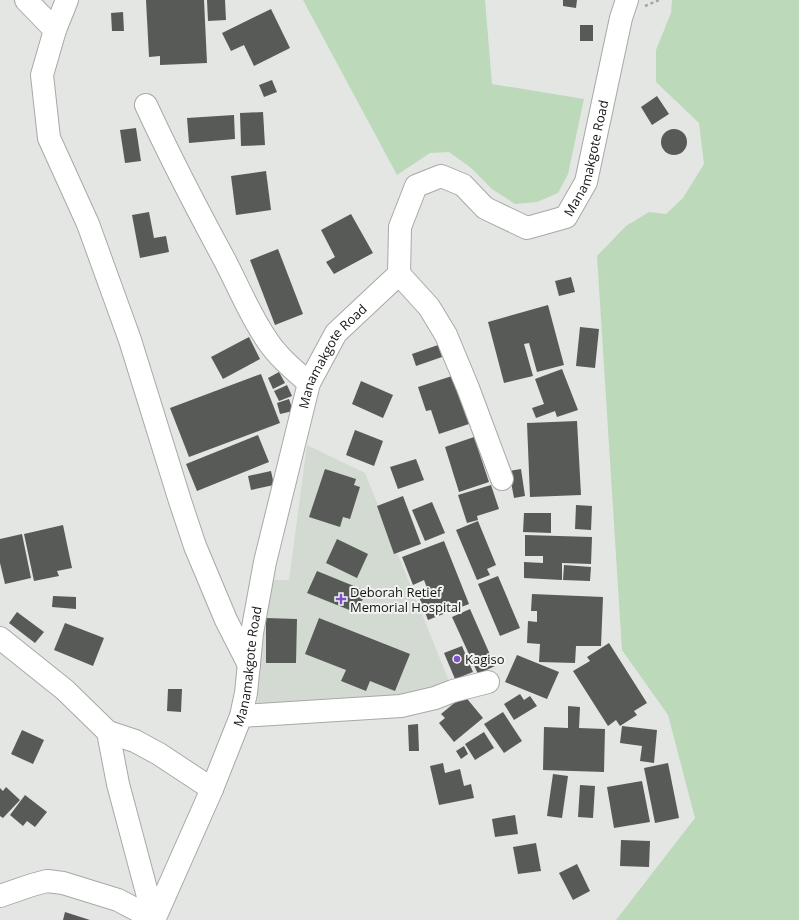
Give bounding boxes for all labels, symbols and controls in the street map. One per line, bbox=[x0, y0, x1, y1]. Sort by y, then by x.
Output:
street label: Manamakgote Road bbox=[559, 98, 612, 219]
street label: Manamakgote Road bbox=[294, 300, 370, 410]
place label: Deborah Retief Memorial Hospital bbox=[350, 583, 461, 616]
marker: Deborah Retief Memorial Hospital bbox=[335, 593, 347, 605]
street label: Manamakgote Road bbox=[229, 605, 266, 729]
place label: Kagiso bbox=[465, 650, 505, 668]
marker: Kagiso bbox=[452, 654, 462, 664]

